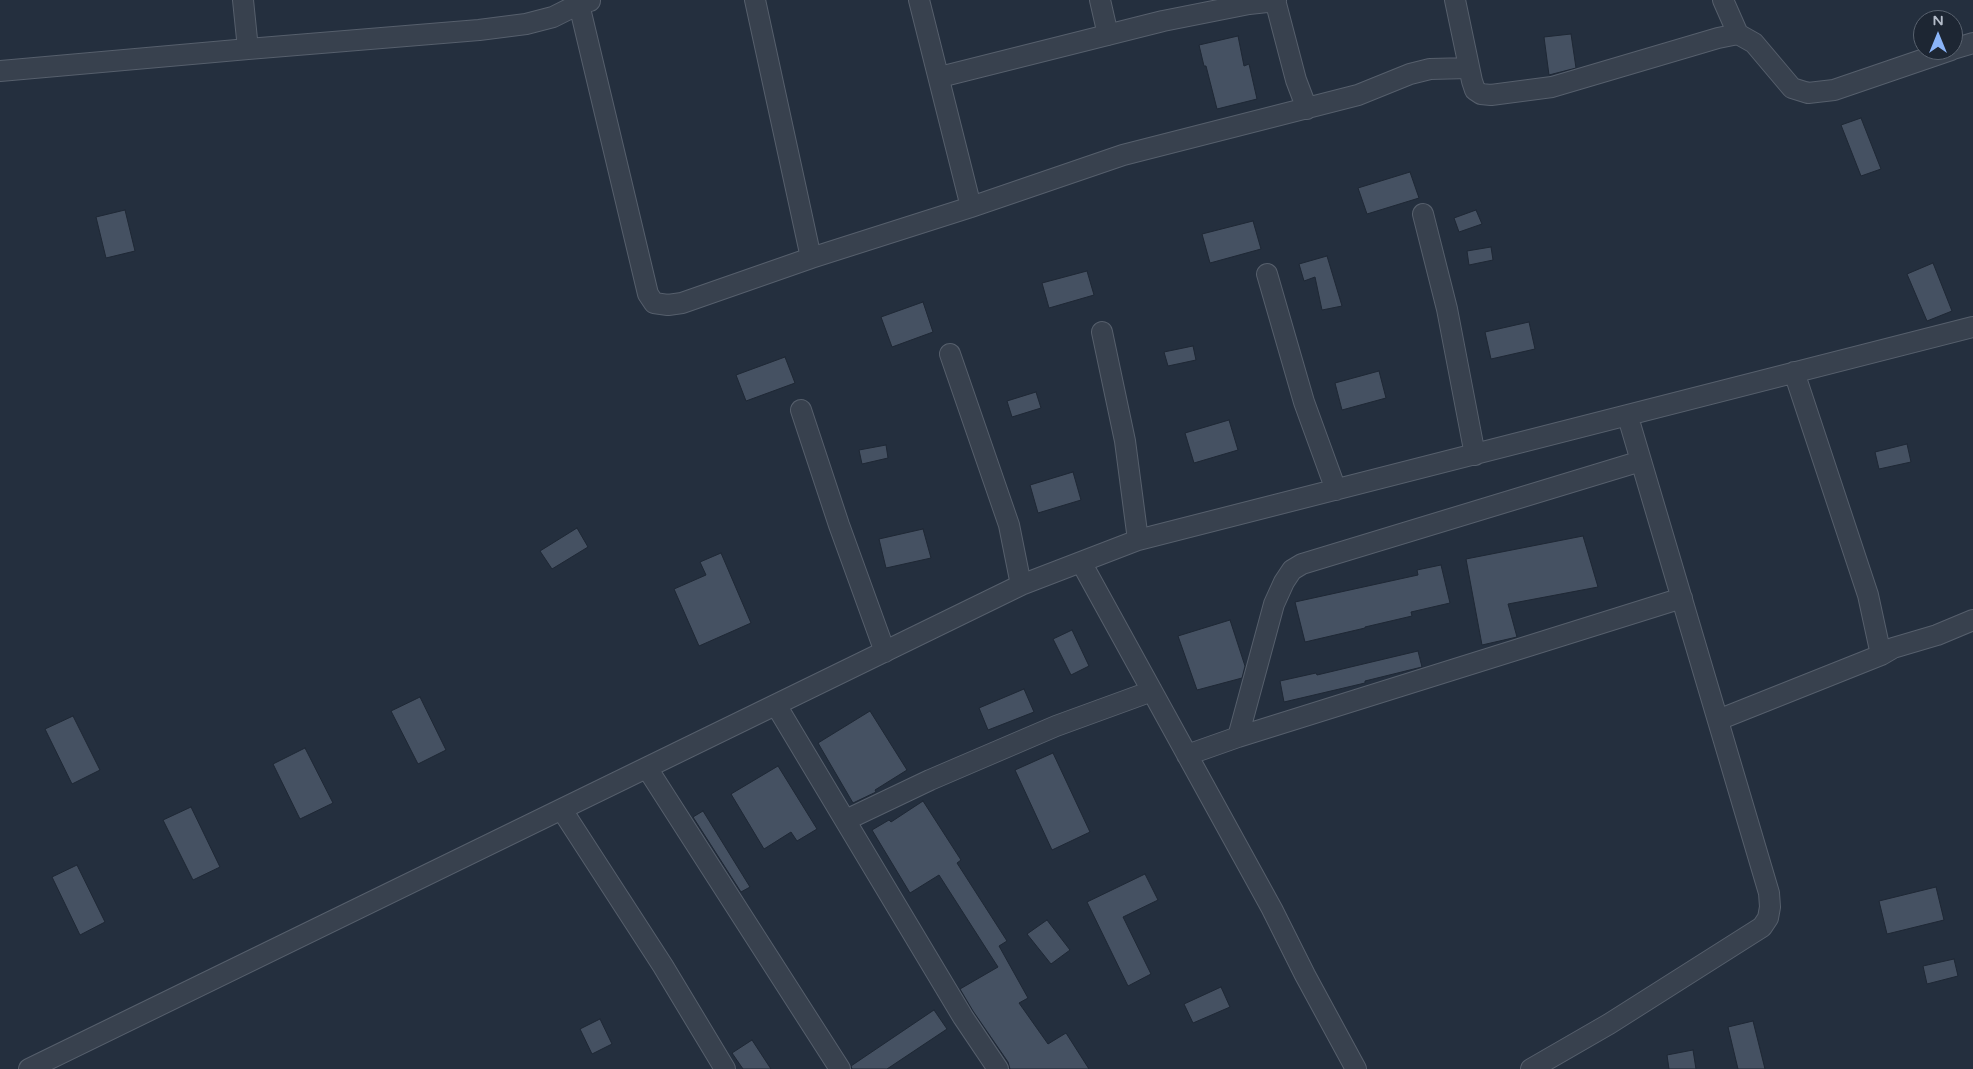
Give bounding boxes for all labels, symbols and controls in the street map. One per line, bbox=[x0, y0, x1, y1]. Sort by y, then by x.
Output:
north arrow bbox=[1913, 10, 1963, 60]
text: N bbox=[1932, 12, 1944, 29]

